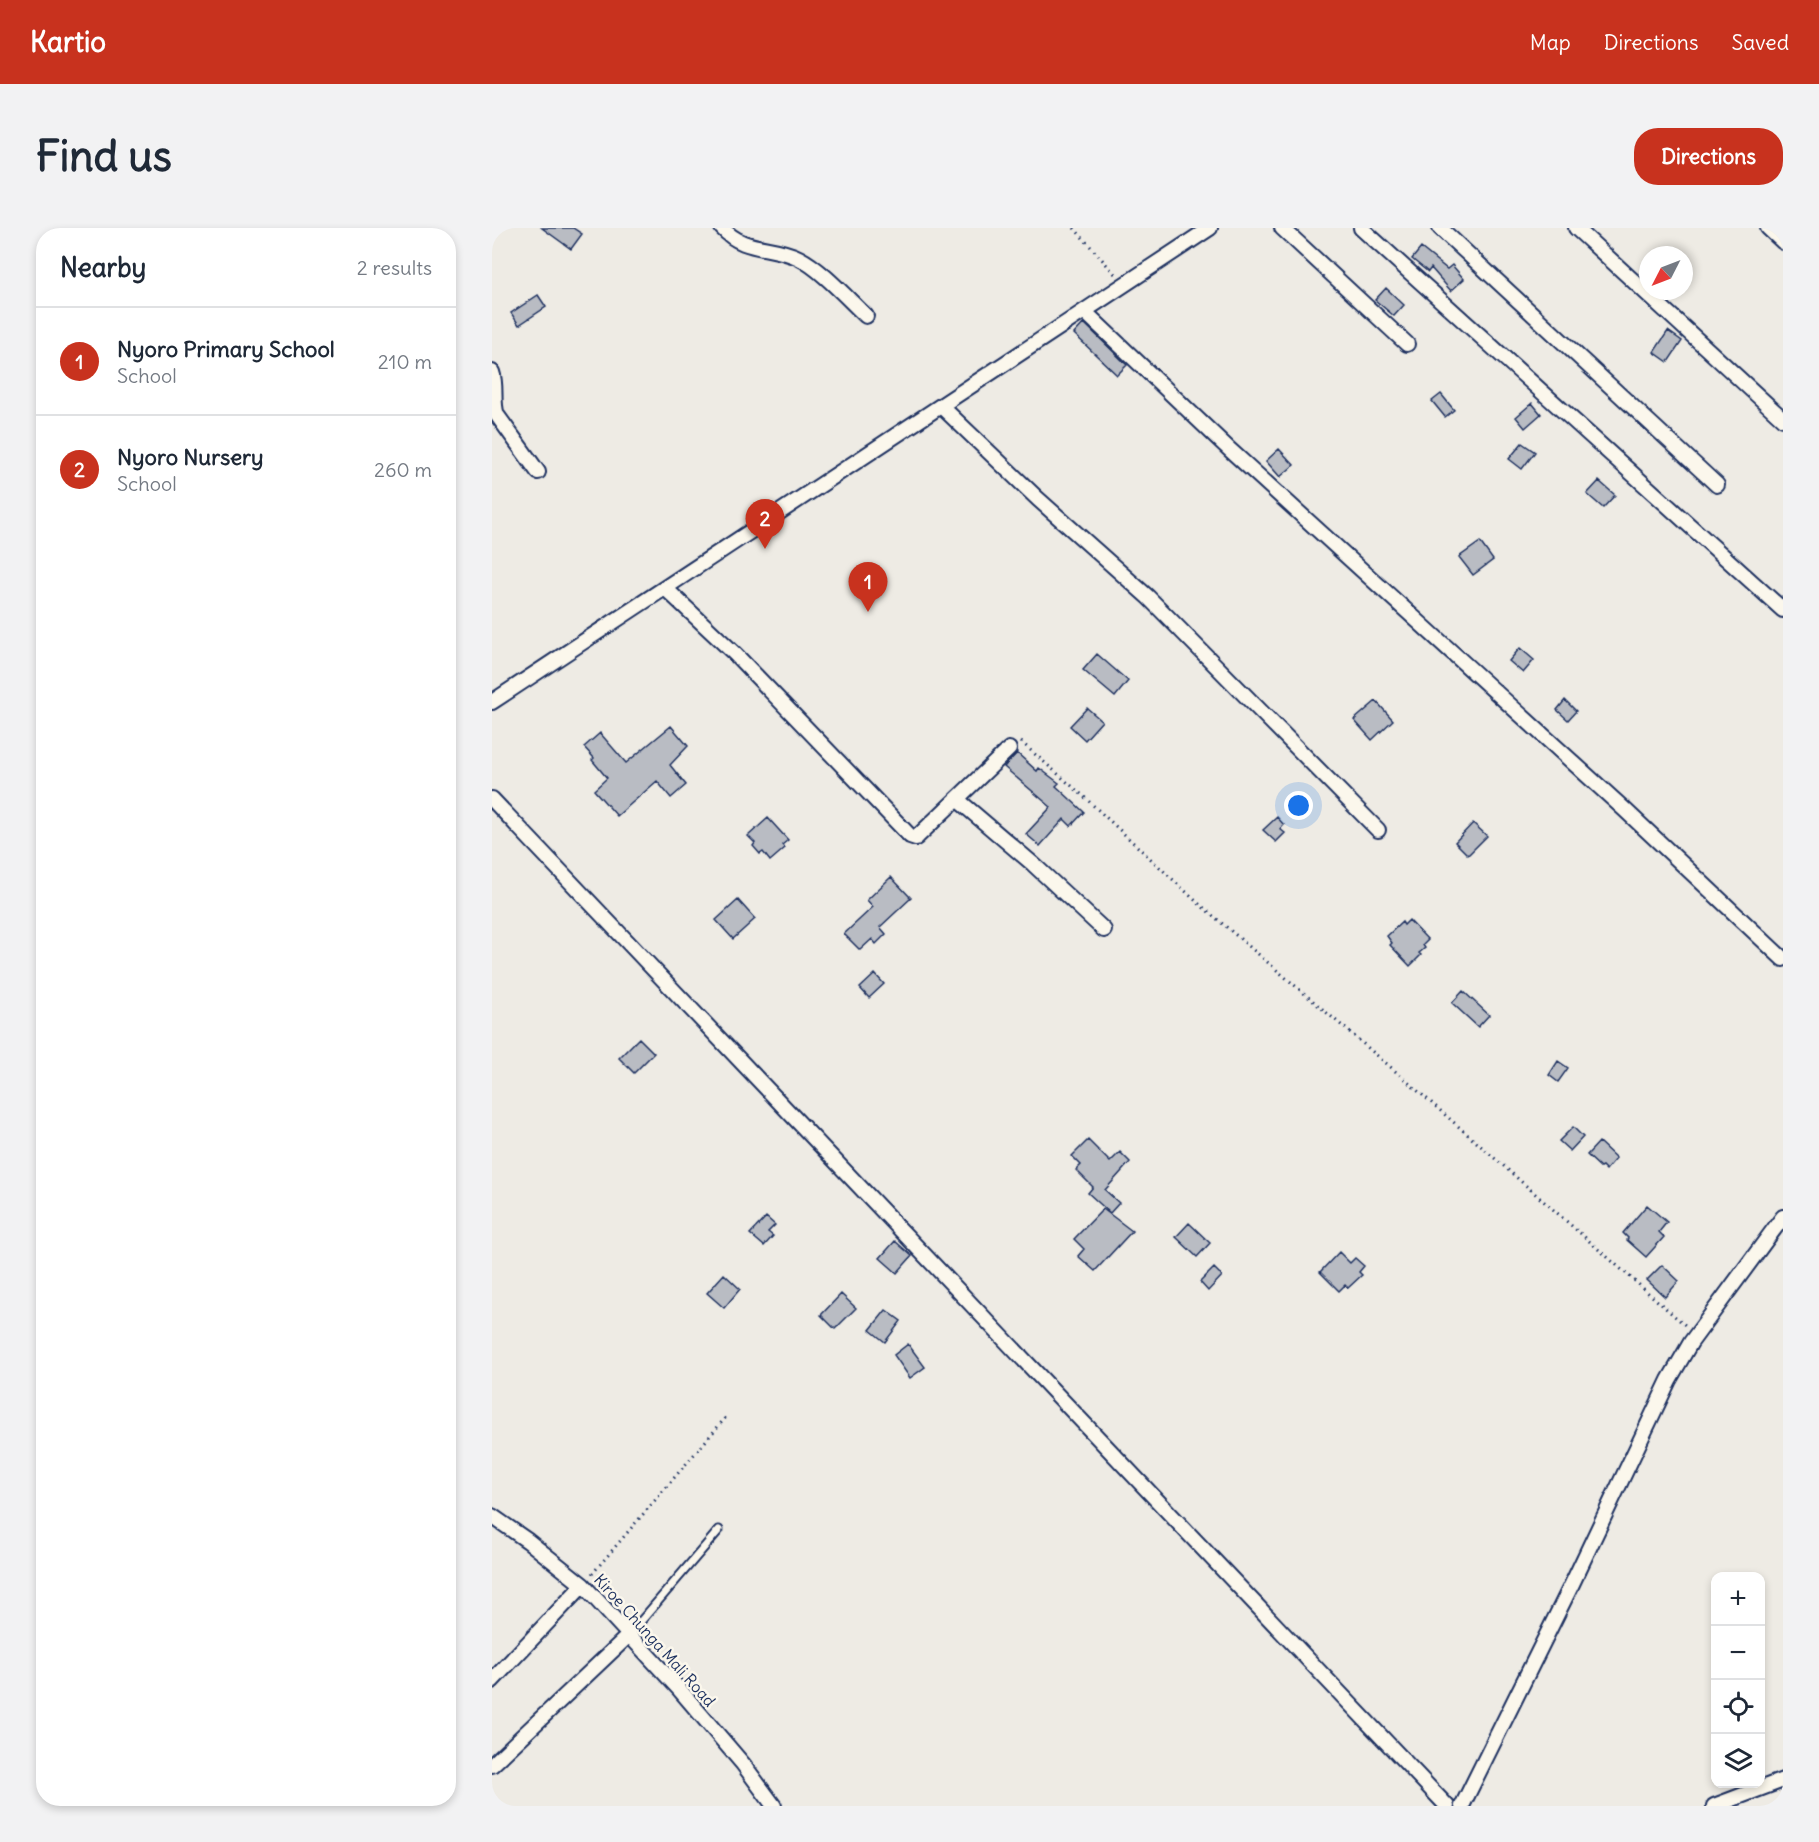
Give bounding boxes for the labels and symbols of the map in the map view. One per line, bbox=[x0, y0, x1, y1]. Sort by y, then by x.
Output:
north arrow bbox=[1639, 246, 1693, 300]
pin: 2 bbox=[746, 500, 784, 549]
pin: 1 bbox=[848, 562, 887, 612]
your location bbox=[1284, 791, 1313, 820]
street label: Kiroe Chunga Mali Road bbox=[590, 1569, 720, 1711]

